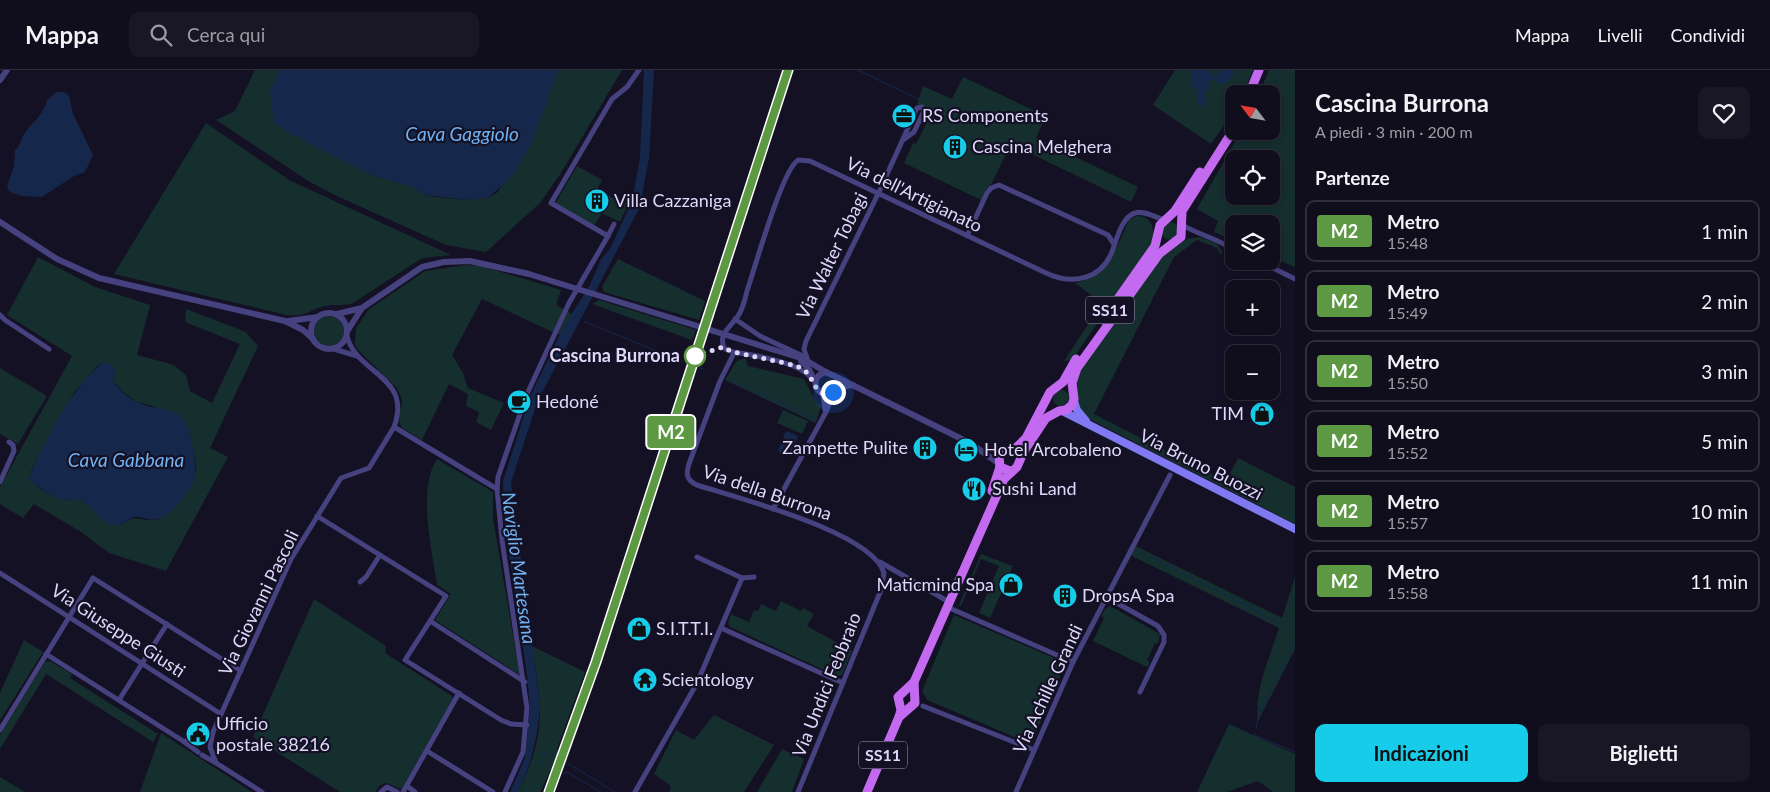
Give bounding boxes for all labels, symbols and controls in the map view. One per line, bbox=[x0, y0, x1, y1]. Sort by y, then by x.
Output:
search box bbox=[129, 12, 479, 57]
text: Mappa bbox=[25, 20, 99, 49]
icon: search bbox=[147, 21, 175, 49]
text: Cerca qui bbox=[187, 23, 265, 46]
text: Mappa bbox=[1515, 24, 1570, 46]
text: Livelli bbox=[1598, 24, 1642, 46]
text: Condividi bbox=[1670, 24, 1745, 46]
north arrow bbox=[1225, 85, 1280, 140]
map controls bbox=[1225, 85, 1280, 400]
button: heart bbox=[1698, 87, 1750, 139]
text: Cascina Burrona bbox=[1315, 88, 1489, 117]
office icon: RS Components bbox=[891, 103, 917, 129]
place label: RS Components bbox=[922, 104, 1049, 126]
water label: Cava Gaggiolo bbox=[405, 122, 519, 145]
text: A piedi · 3 min · 200 m bbox=[1315, 122, 1473, 141]
building icon: Cascina Melghera bbox=[942, 134, 968, 160]
place label: Cascina Melghera bbox=[972, 135, 1112, 157]
button: locate bbox=[1225, 150, 1280, 205]
street label: Via dell'Artigianato bbox=[843, 152, 986, 237]
text: Partenze bbox=[1315, 166, 1390, 189]
building icon: Villa Cazzaniga bbox=[584, 188, 610, 214]
place label: Villa Cazzaniga bbox=[614, 189, 731, 211]
street label: Via Walter Tobagi bbox=[791, 189, 871, 322]
text: Metro bbox=[1387, 210, 1440, 233]
button: layers bbox=[1225, 215, 1280, 270]
text: M2 bbox=[1331, 220, 1358, 242]
text: 1 min bbox=[1701, 220, 1748, 243]
text: 15:48 bbox=[1387, 233, 1428, 252]
button: + bbox=[1225, 280, 1280, 335]
text: Metro bbox=[1387, 280, 1440, 303]
text: M2 bbox=[1331, 290, 1358, 312]
text: 2 min bbox=[1701, 290, 1748, 313]
road number: SS11 bbox=[1086, 296, 1134, 324]
text: 15:49 bbox=[1387, 303, 1428, 322]
place label: Cascina Burrona bbox=[549, 344, 680, 366]
marker: Cascina Burrona bbox=[684, 345, 706, 367]
button: − bbox=[1225, 345, 1280, 400]
text: Metro bbox=[1387, 350, 1440, 373]
text: M2 bbox=[1331, 360, 1358, 382]
text: 3 min bbox=[1701, 360, 1748, 383]
text: 15:50 bbox=[1387, 373, 1428, 392]
your location bbox=[821, 380, 846, 405]
cafe icon: Hedoné bbox=[506, 389, 532, 415]
place label: Hedoné bbox=[536, 390, 599, 412]
shop icon: TIM bbox=[1249, 401, 1275, 427]
place label: TIM bbox=[1212, 402, 1244, 424]
line badge: M2 bbox=[648, 416, 694, 448]
text: Metro bbox=[1387, 420, 1440, 443]
text: M2 bbox=[657, 421, 685, 443]
street label: Via Bruno Buozzi bbox=[1136, 424, 1267, 505]
text: M2 bbox=[1331, 430, 1358, 452]
text: 5 min bbox=[1701, 430, 1748, 453]
building icon: Zampette Pulite bbox=[912, 435, 938, 461]
place label: Zampette Pulite bbox=[782, 436, 908, 458]
hotel icon: Hotel Arcobaleno bbox=[953, 437, 979, 463]
place label: Hotel Arcobaleno bbox=[984, 438, 1122, 460]
text: 15:52 bbox=[1387, 443, 1428, 462]
water label: Cava Gabbana bbox=[68, 448, 184, 471]
street label: Via della Burrona bbox=[700, 460, 835, 524]
restaurant icon: Sushi Land bbox=[961, 476, 987, 502]
place label: Sushi Land bbox=[992, 477, 1077, 499]
water label: Naviglio Martesana bbox=[497, 490, 542, 646]
text: Metro bbox=[1387, 490, 1440, 513]
text: M2 bbox=[1331, 500, 1358, 522]
text: 10 min bbox=[1690, 500, 1748, 523]
text: 15:57 bbox=[1387, 513, 1428, 532]
street label: Via Giovanni Pascoli bbox=[213, 526, 303, 679]
text: Metro bbox=[1387, 560, 1440, 583]
text: M2 bbox=[1331, 570, 1358, 592]
text: 11 min bbox=[1690, 570, 1748, 593]
shop icon: Maticmind Spa bbox=[998, 572, 1024, 598]
place label: Maticmind Spa bbox=[877, 573, 994, 595]
street label: Via Giuseppe Giusti bbox=[47, 579, 190, 682]
building icon: DropsA Spa bbox=[1052, 583, 1078, 609]
text: 15:58 bbox=[1387, 583, 1428, 602]
place label: DropsA Spa bbox=[1082, 584, 1174, 606]
street label: Via Undici Febbraio bbox=[787, 609, 865, 760]
shop icon: S.I.T.T.I. bbox=[626, 616, 652, 642]
place label: S.I.T.T.I. bbox=[656, 617, 713, 639]
street label: Via Achille Grandi bbox=[1008, 621, 1087, 757]
temple icon: Scientology bbox=[632, 667, 658, 693]
place label: Scientology bbox=[662, 668, 754, 690]
place label: Ufficio postale 38216 bbox=[216, 712, 330, 755]
public building icon: Ufficio postale 38216 bbox=[185, 721, 211, 747]
button: Indicazioni bbox=[1315, 724, 1528, 782]
button: Biglietti bbox=[1538, 724, 1750, 782]
road number: SS11 bbox=[859, 742, 907, 768]

